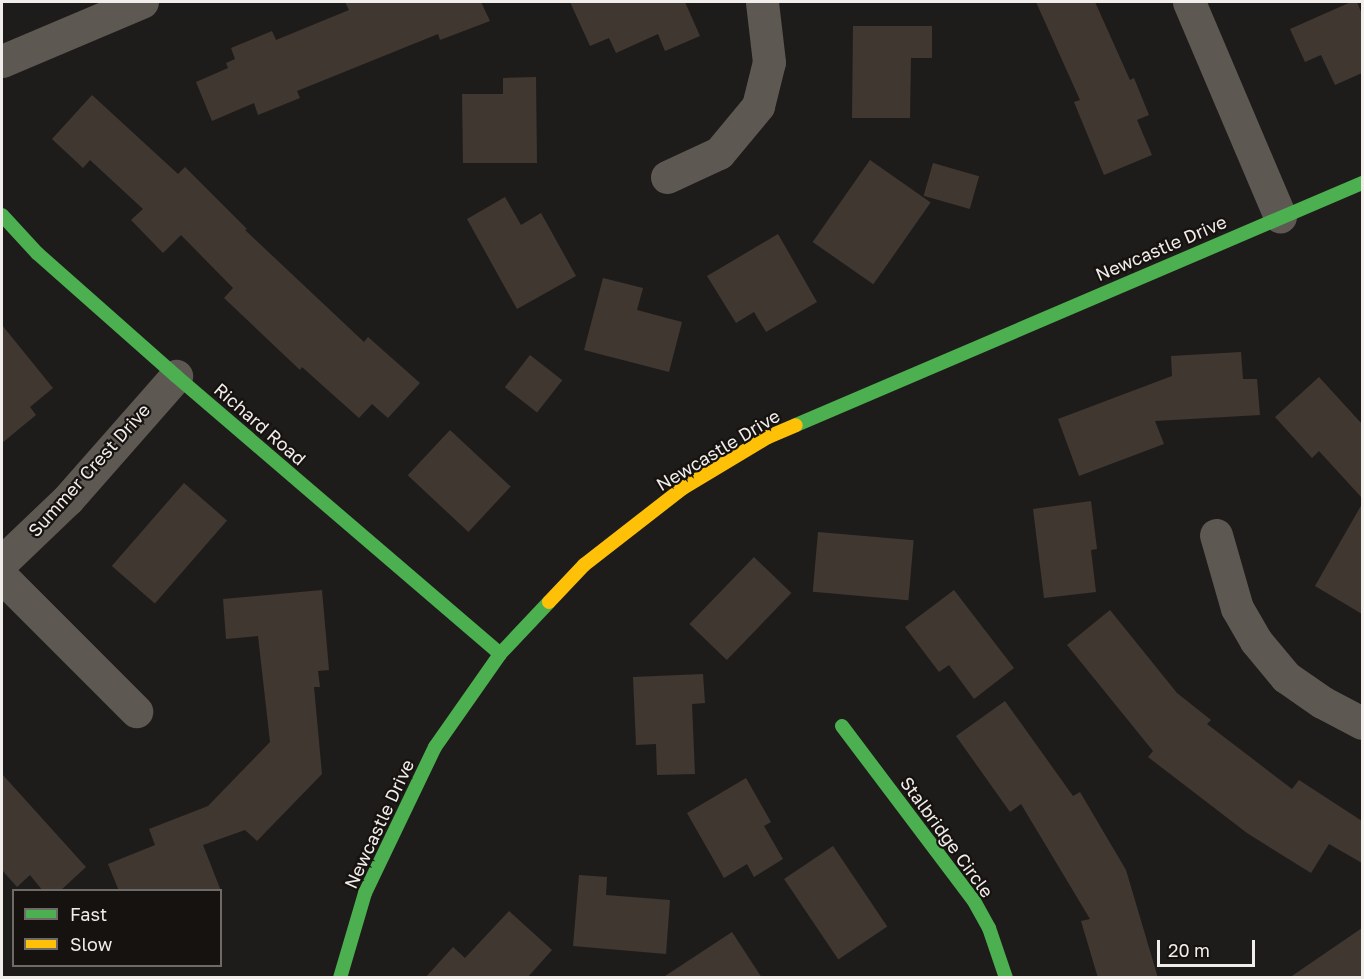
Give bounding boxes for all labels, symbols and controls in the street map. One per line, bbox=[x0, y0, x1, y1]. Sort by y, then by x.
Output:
street label: Newcastle Drive bbox=[1092, 211, 1230, 285]
street label: Richard Road bbox=[210, 378, 310, 470]
street label: Summer Crest Drive bbox=[24, 399, 154, 541]
street label: Newcastle Drive bbox=[652, 405, 784, 495]
street label: Newcastle Drive bbox=[340, 756, 418, 892]
street label: Stalbridge Circle bbox=[896, 772, 998, 902]
legend bbox=[12, 889, 222, 967]
text: Fast bbox=[70, 903, 107, 925]
scale bar bbox=[1160, 928, 1258, 966]
text: Slow bbox=[70, 933, 112, 955]
text: 20 m bbox=[1168, 939, 1210, 961]

